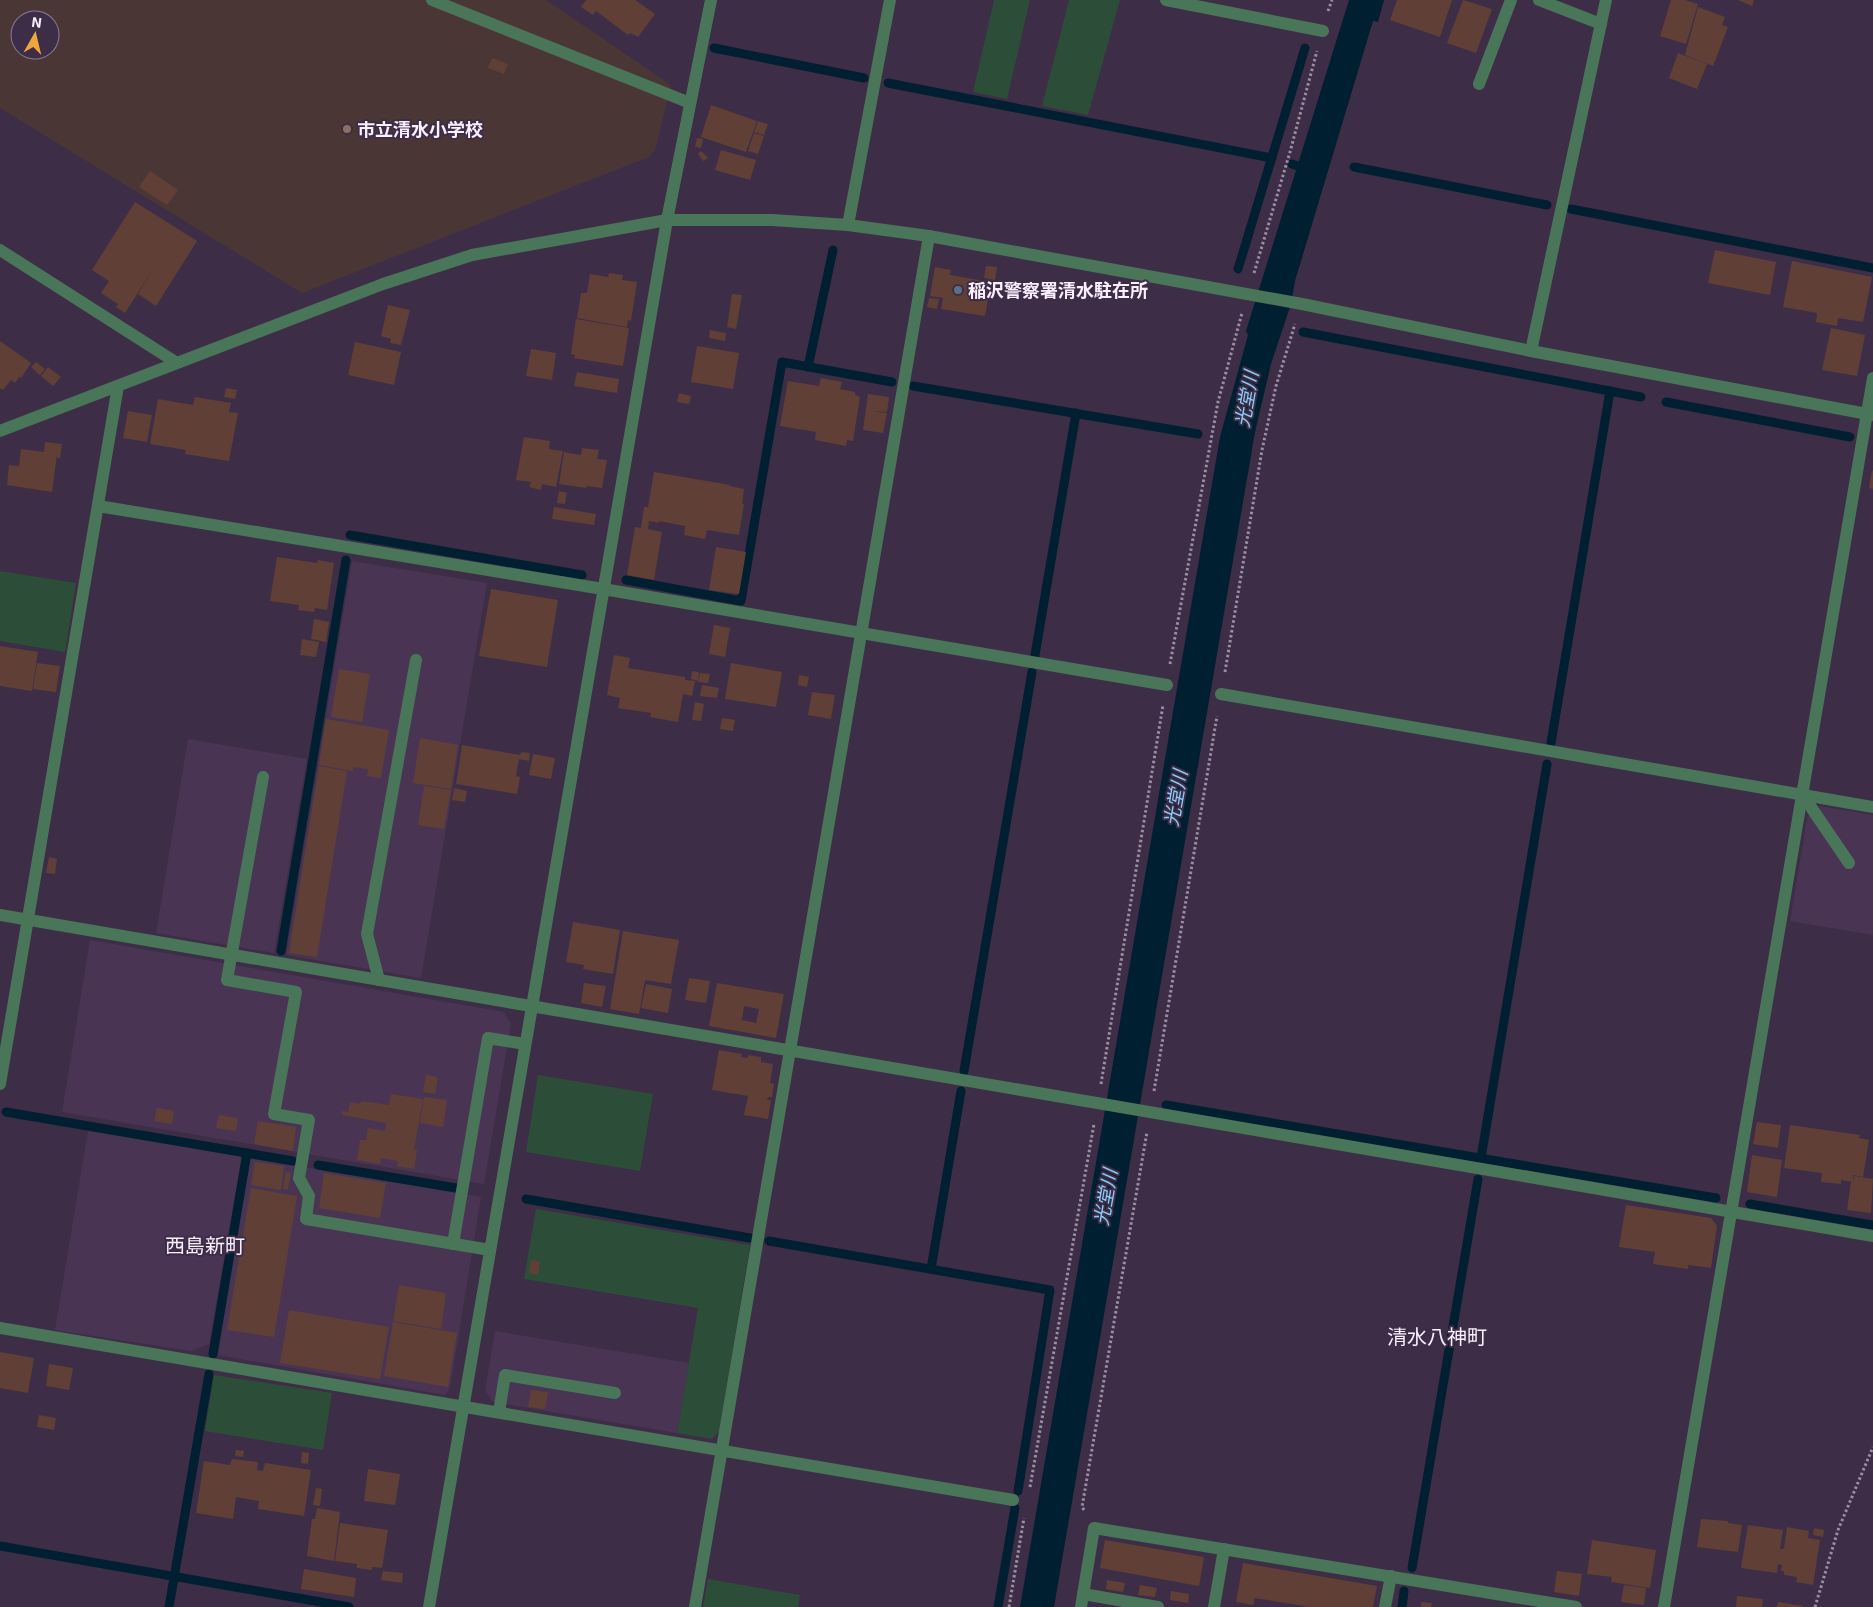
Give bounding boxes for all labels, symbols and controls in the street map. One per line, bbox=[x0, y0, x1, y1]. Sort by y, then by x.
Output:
north arrow bbox=[10, 10, 60, 60]
text: N bbox=[31, 13, 43, 31]
place label: 市立清水小学校 bbox=[357, 118, 483, 140]
marker: 市立清水小学校 bbox=[341, 123, 353, 135]
place label: 稲沢警察署清水駐在所 bbox=[968, 279, 1148, 301]
marker: 稲沢警察署清水駐在所 bbox=[952, 284, 964, 296]
water label: 光堂川 bbox=[1230, 367, 1263, 429]
water label: 光堂川 bbox=[1159, 766, 1192, 828]
water label: 光堂川 bbox=[1089, 1165, 1122, 1227]
district label: 西島新町 bbox=[165, 1233, 245, 1257]
district label: 清水八神町 bbox=[1387, 1324, 1487, 1348]

